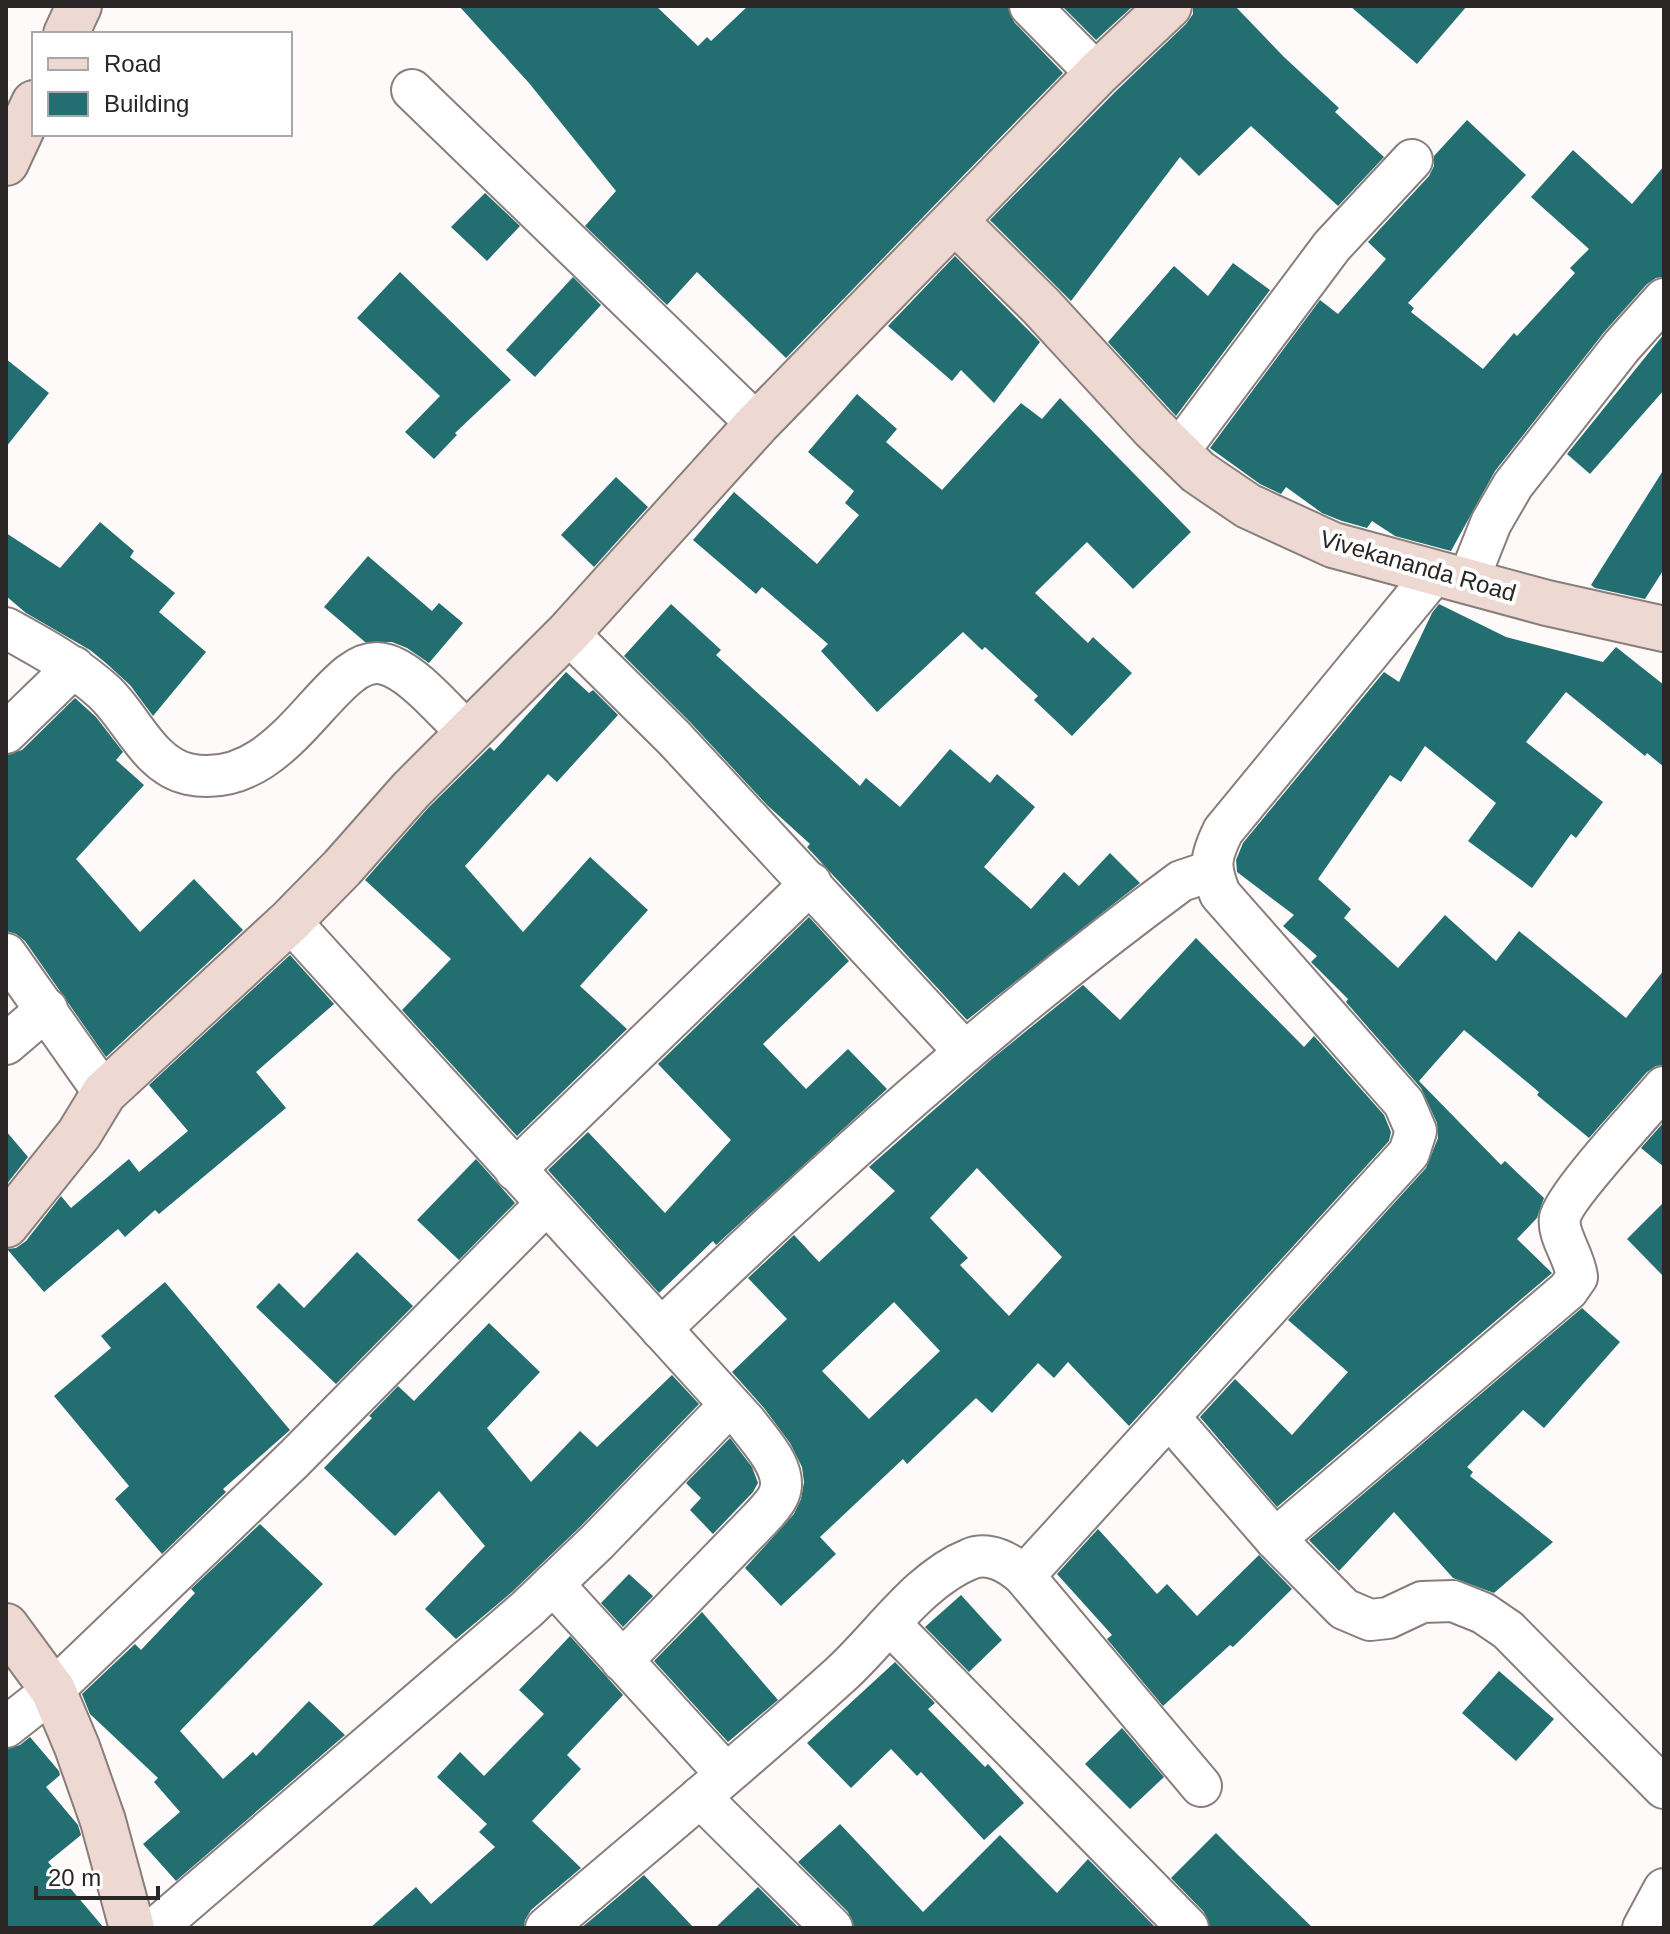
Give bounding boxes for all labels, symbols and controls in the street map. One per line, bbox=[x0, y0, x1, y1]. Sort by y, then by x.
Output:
legend bbox=[32, 32, 292, 136]
text: Road bbox=[104, 50, 161, 77]
text: Building bbox=[104, 90, 189, 117]
street label: Vivekananda Road bbox=[1317, 525, 1519, 606]
scale bar bbox=[36, 1850, 158, 1900]
text: 20 m bbox=[48, 1864, 101, 1891]

